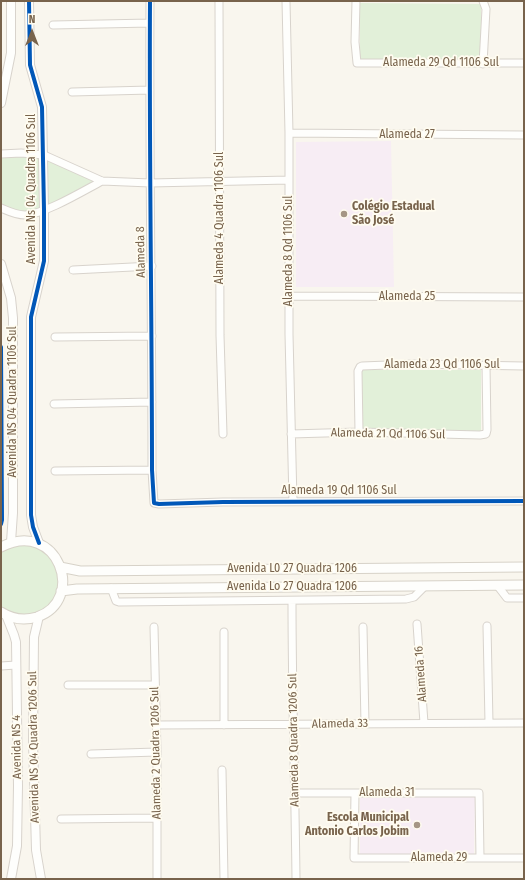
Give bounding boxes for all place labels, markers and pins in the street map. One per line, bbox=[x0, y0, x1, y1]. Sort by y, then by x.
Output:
place label: Colégio Estadual São José bbox=[352, 200, 435, 228]
marker: Colégio Estadual São José bbox=[339, 209, 349, 219]
place label: Escola Municipal Antonio Carlos Jobim bbox=[305, 811, 409, 839]
marker: Escola Municipal Antonio Carlos Jobim bbox=[412, 820, 422, 830]

